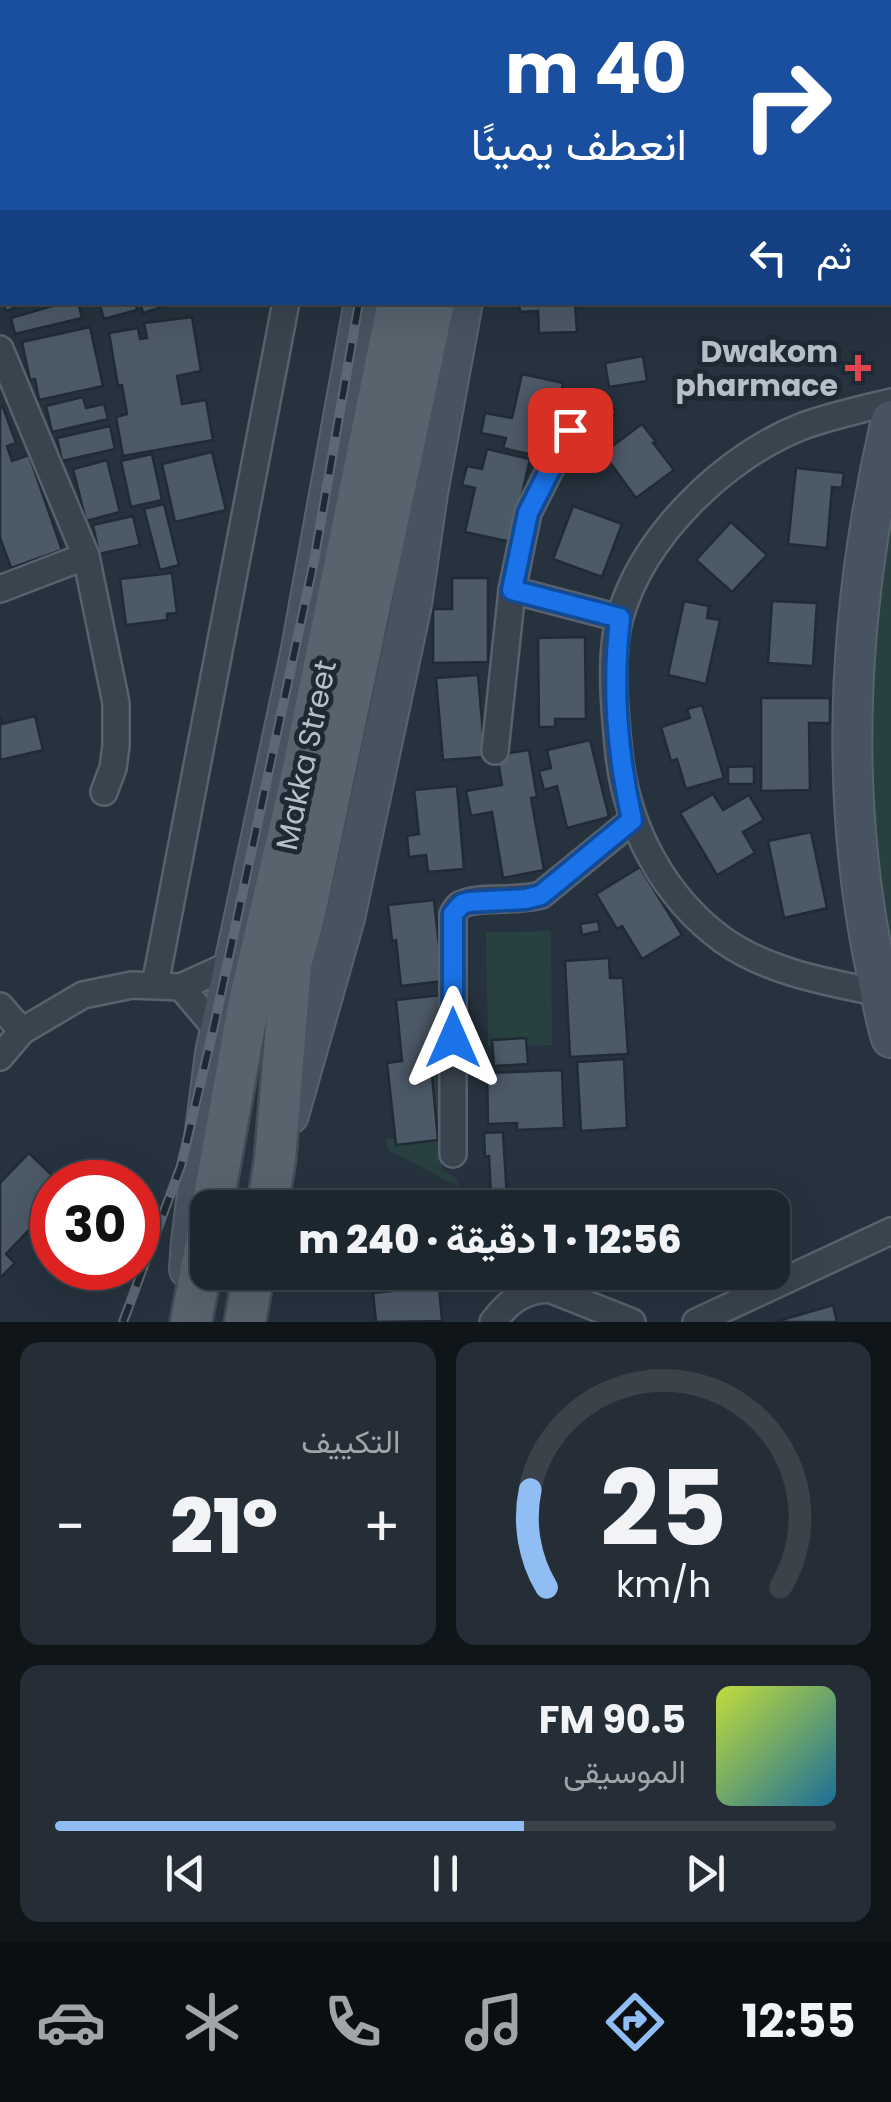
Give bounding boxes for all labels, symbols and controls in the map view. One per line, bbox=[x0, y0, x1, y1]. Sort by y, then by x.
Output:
text: 40 m bbox=[505, 19, 687, 118]
icon: right bbox=[722, 40, 852, 170]
text: انعطف يمينًا bbox=[471, 113, 687, 176]
text: ثم bbox=[816, 229, 852, 282]
icon: left bbox=[741, 230, 796, 285]
place label: Dwakom pharmace bbox=[675, 330, 838, 407]
marker: Dwakom pharmace bbox=[847, 357, 869, 379]
pin bbox=[528, 388, 613, 473]
icon: arrive bbox=[543, 403, 598, 458]
street label: Makka Street bbox=[265, 656, 347, 854]
position arrow bbox=[401, 986, 505, 1090]
speed limit sign: 30 bbox=[30, 1160, 160, 1290]
text: 12:56 · 1 دقيقة · 240 m bbox=[298, 1213, 682, 1266]
text: التكييف bbox=[301, 1419, 401, 1464]
text: 25 bbox=[600, 1436, 727, 1581]
text: 21° bbox=[170, 1474, 278, 1579]
text: − bbox=[55, 1488, 85, 1565]
text: + bbox=[363, 1488, 401, 1565]
text: km/h bbox=[616, 1559, 711, 1610]
text: 90.5 FM bbox=[539, 1693, 686, 1746]
text: الموسيقى bbox=[563, 1749, 686, 1794]
icon: previous bbox=[158, 1846, 213, 1901]
icon: pause bbox=[418, 1846, 473, 1901]
icon: next bbox=[678, 1846, 733, 1901]
icon: car bbox=[36, 1987, 106, 2057]
icon: climate bbox=[177, 1987, 247, 2057]
icon: phone bbox=[318, 1987, 388, 2057]
icon: music bbox=[459, 1987, 529, 2057]
icon: directions bbox=[600, 1987, 670, 2057]
text: 12:55 bbox=[742, 1990, 855, 2053]

